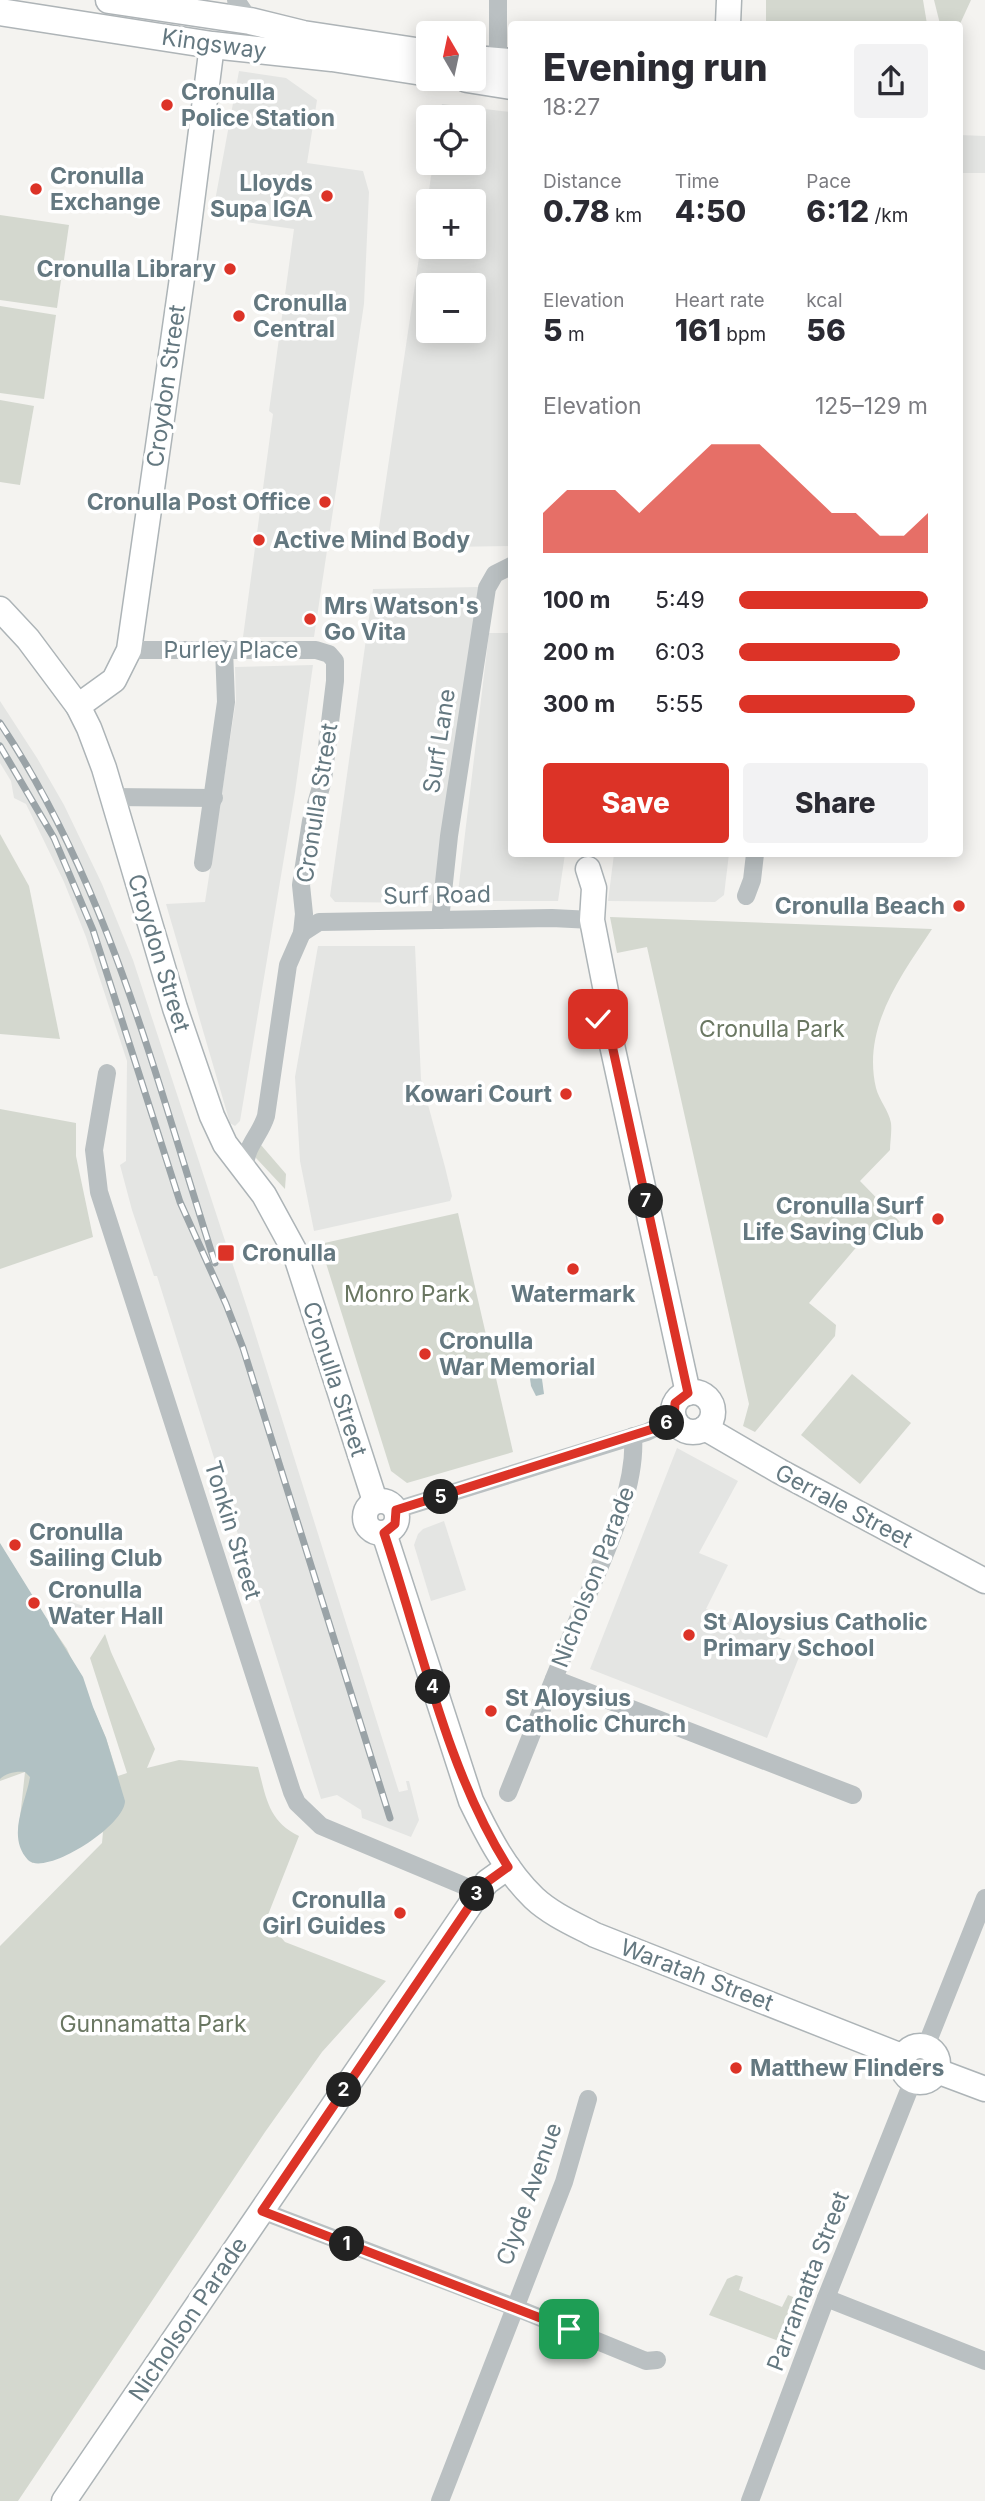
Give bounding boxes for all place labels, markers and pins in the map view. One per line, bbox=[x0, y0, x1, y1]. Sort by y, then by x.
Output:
place label: Cronulla Police Station bbox=[181, 78, 335, 132]
marker: Cronulla Police Station bbox=[159, 97, 175, 113]
place label: Cronulla Exchange bbox=[50, 162, 161, 216]
place label: Lloyds Supa IGA bbox=[210, 169, 313, 223]
marker: Cronulla Exchange bbox=[28, 181, 44, 197]
marker: Lloyds Supa IGA bbox=[319, 188, 335, 204]
place label: Cronulla Library bbox=[36, 255, 216, 283]
marker: Cronulla Library bbox=[222, 261, 238, 277]
place label: Cronulla Central bbox=[253, 289, 347, 343]
marker: Cronulla Central bbox=[231, 308, 247, 324]
place label: Cronulla Post Office bbox=[87, 488, 311, 516]
marker: Cronulla Post Office bbox=[317, 494, 333, 510]
place label: Active Mind Body bbox=[273, 526, 470, 554]
marker: Active Mind Body bbox=[251, 532, 267, 548]
place label: Mrs Watson's Go Vita bbox=[324, 592, 479, 646]
marker: Mrs Watson's Go Vita bbox=[302, 611, 318, 627]
place label: Cronulla Beach bbox=[775, 892, 945, 920]
marker: Cronulla Beach bbox=[951, 898, 967, 914]
pin bbox=[568, 989, 628, 1049]
place label: Kowari Court bbox=[405, 1080, 553, 1108]
marker: Kowari Court bbox=[558, 1086, 574, 1102]
pin: 7 bbox=[628, 1184, 664, 1218]
place label: Cronulla Surf Life Saving Club bbox=[743, 1192, 924, 1246]
marker: Cronulla Surf Life Saving Club bbox=[930, 1211, 946, 1227]
place label: Cronulla bbox=[242, 1239, 336, 1267]
marker: Cronulla bbox=[216, 1243, 236, 1263]
marker: Watermark bbox=[565, 1261, 581, 1277]
place label: Watermark bbox=[511, 1280, 636, 1308]
place label: Cronulla War Memorial bbox=[439, 1327, 595, 1381]
marker: Cronulla War Memorial bbox=[417, 1346, 433, 1362]
pin: 6 bbox=[650, 1406, 684, 1440]
pin: 5 bbox=[424, 1480, 458, 1514]
place label: Cronulla Sailing Club bbox=[29, 1518, 162, 1572]
marker: Cronulla Sailing Club bbox=[7, 1537, 23, 1553]
place label: Cronulla Water Hall bbox=[48, 1576, 164, 1630]
marker: Cronulla Water Hall bbox=[26, 1595, 42, 1611]
place label: St Aloysius Catholic Primary School bbox=[703, 1608, 928, 1662]
marker: St Aloysius Catholic Primary School bbox=[681, 1627, 697, 1643]
pin: 4 bbox=[416, 1670, 450, 1704]
place label: St Aloysius Catholic Church bbox=[505, 1684, 686, 1738]
marker: St Aloysius Catholic Church bbox=[483, 1703, 499, 1719]
pin: 3 bbox=[460, 1876, 494, 1912]
place label: Cronulla Girl Guides bbox=[262, 1886, 386, 1940]
marker: Cronulla Girl Guides bbox=[392, 1905, 408, 1921]
place label: Matthew Flinders bbox=[750, 2054, 944, 2082]
marker: Matthew Flinders bbox=[728, 2060, 744, 2076]
pin: 2 bbox=[326, 2072, 362, 2108]
pin: 1 bbox=[330, 2226, 364, 2262]
pin bbox=[539, 2299, 599, 2359]

